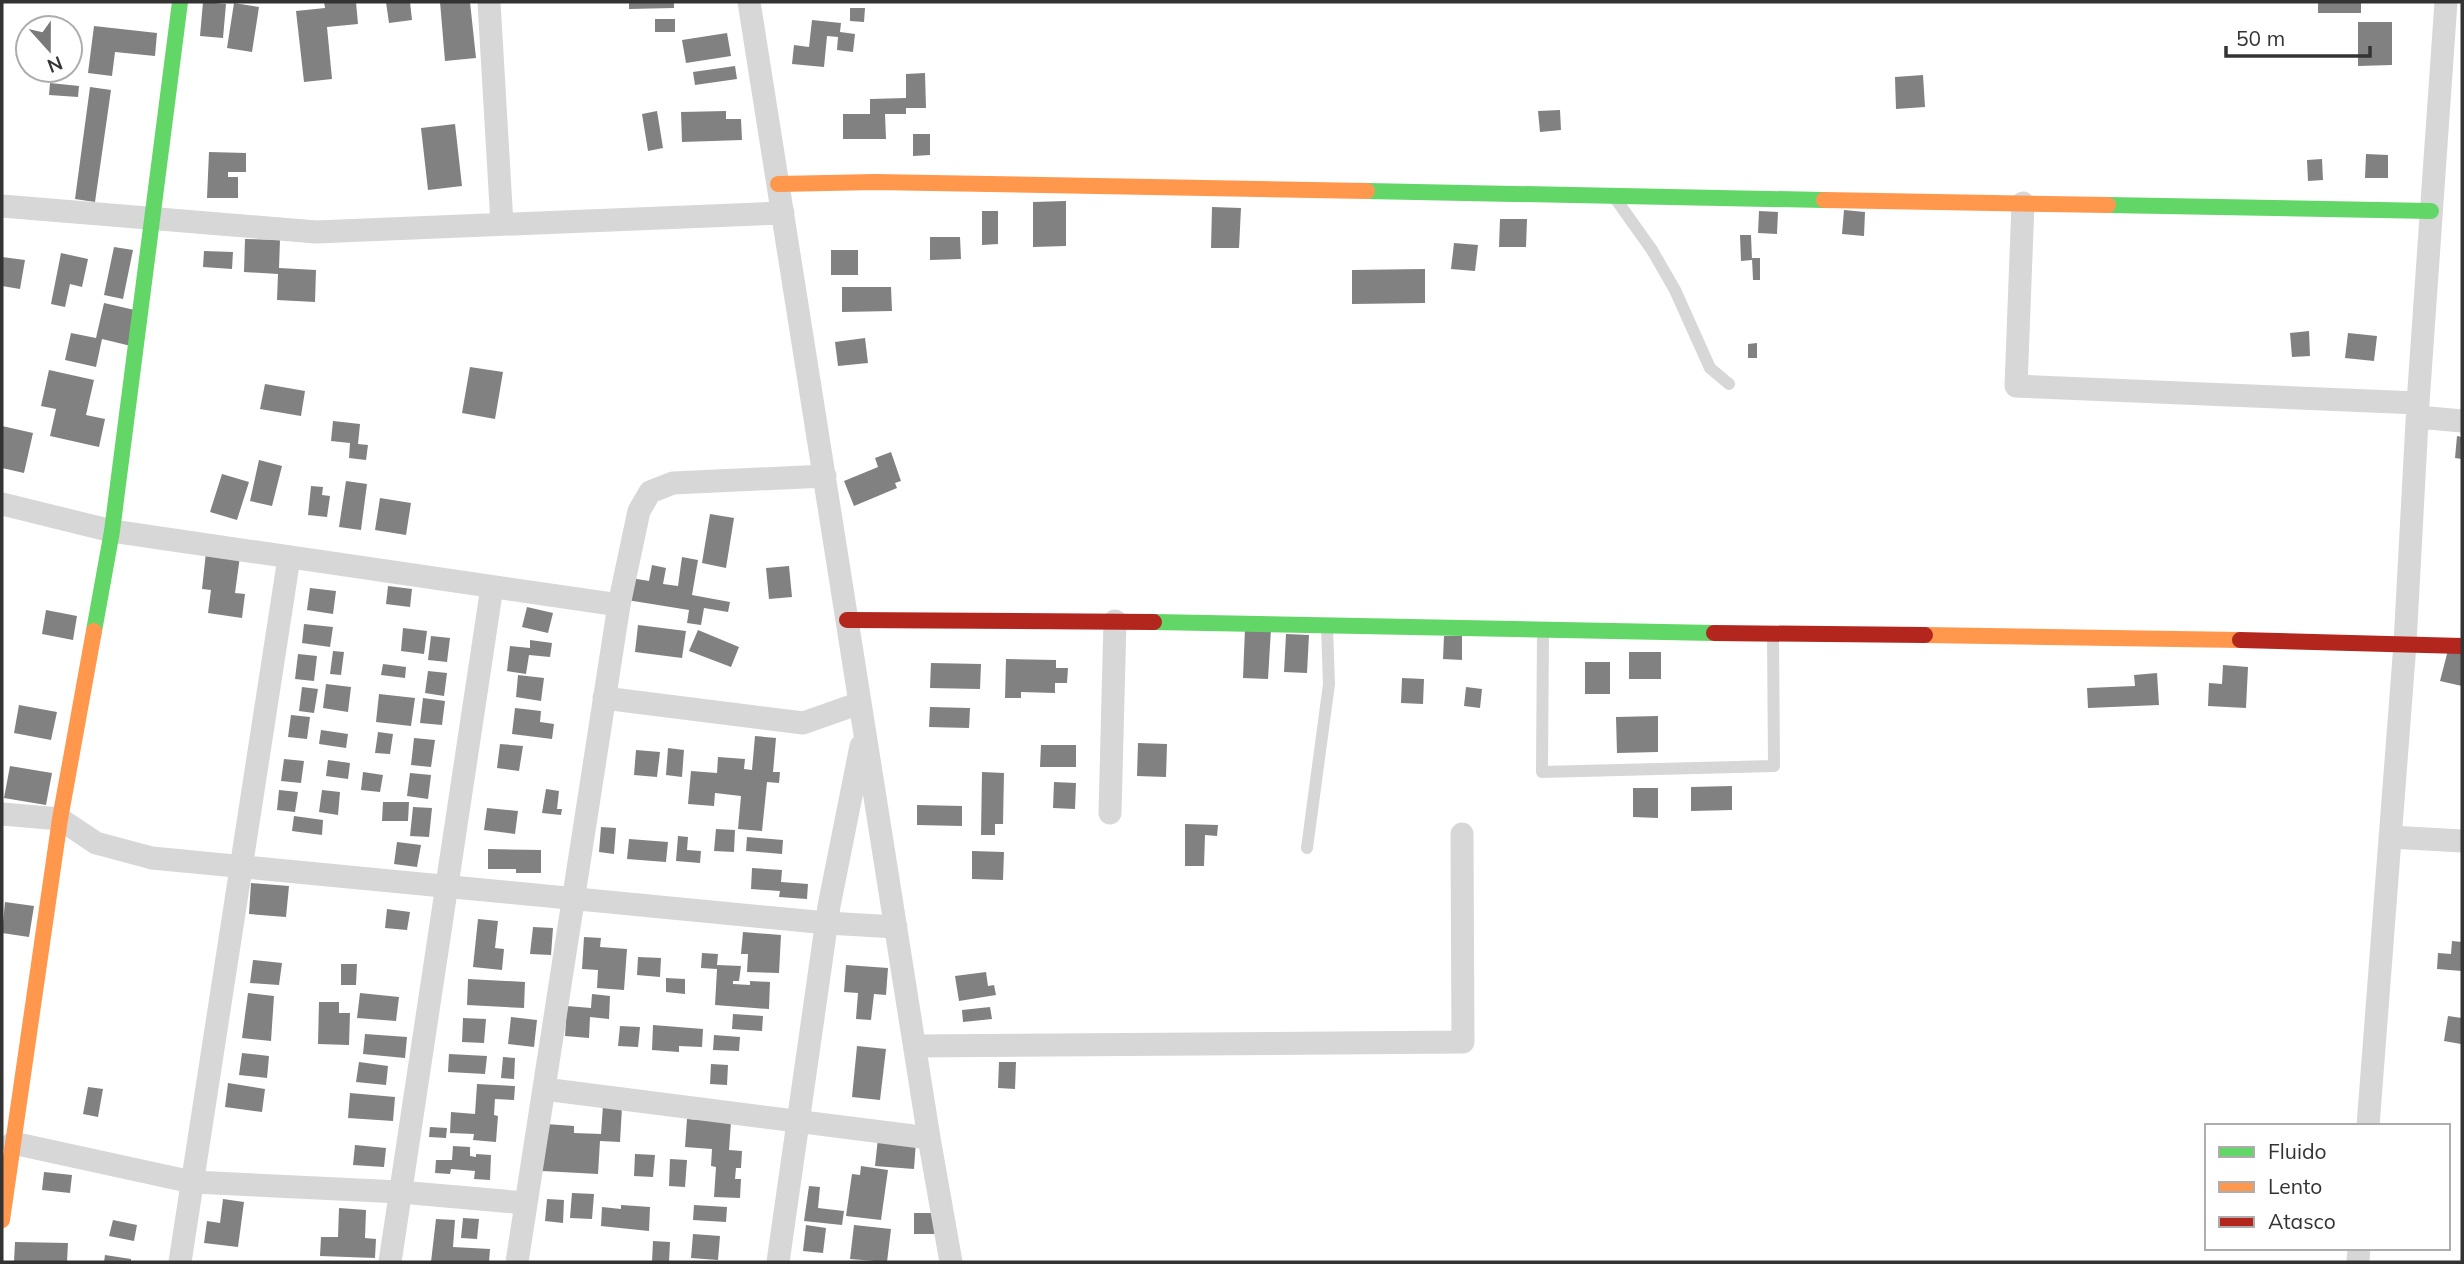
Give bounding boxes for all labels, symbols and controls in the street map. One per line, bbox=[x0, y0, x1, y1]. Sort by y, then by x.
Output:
north arrow bbox=[14, 14, 84, 84]
scale bar bbox=[2226, 14, 2370, 58]
text: 50 m bbox=[2236, 25, 2285, 51]
text: N bbox=[44, 51, 66, 79]
legend bbox=[2205, 1124, 2450, 1250]
text: Fluido bbox=[2268, 1138, 2327, 1164]
text: Lento bbox=[2268, 1173, 2322, 1199]
text: Atasco bbox=[2268, 1208, 2336, 1234]

